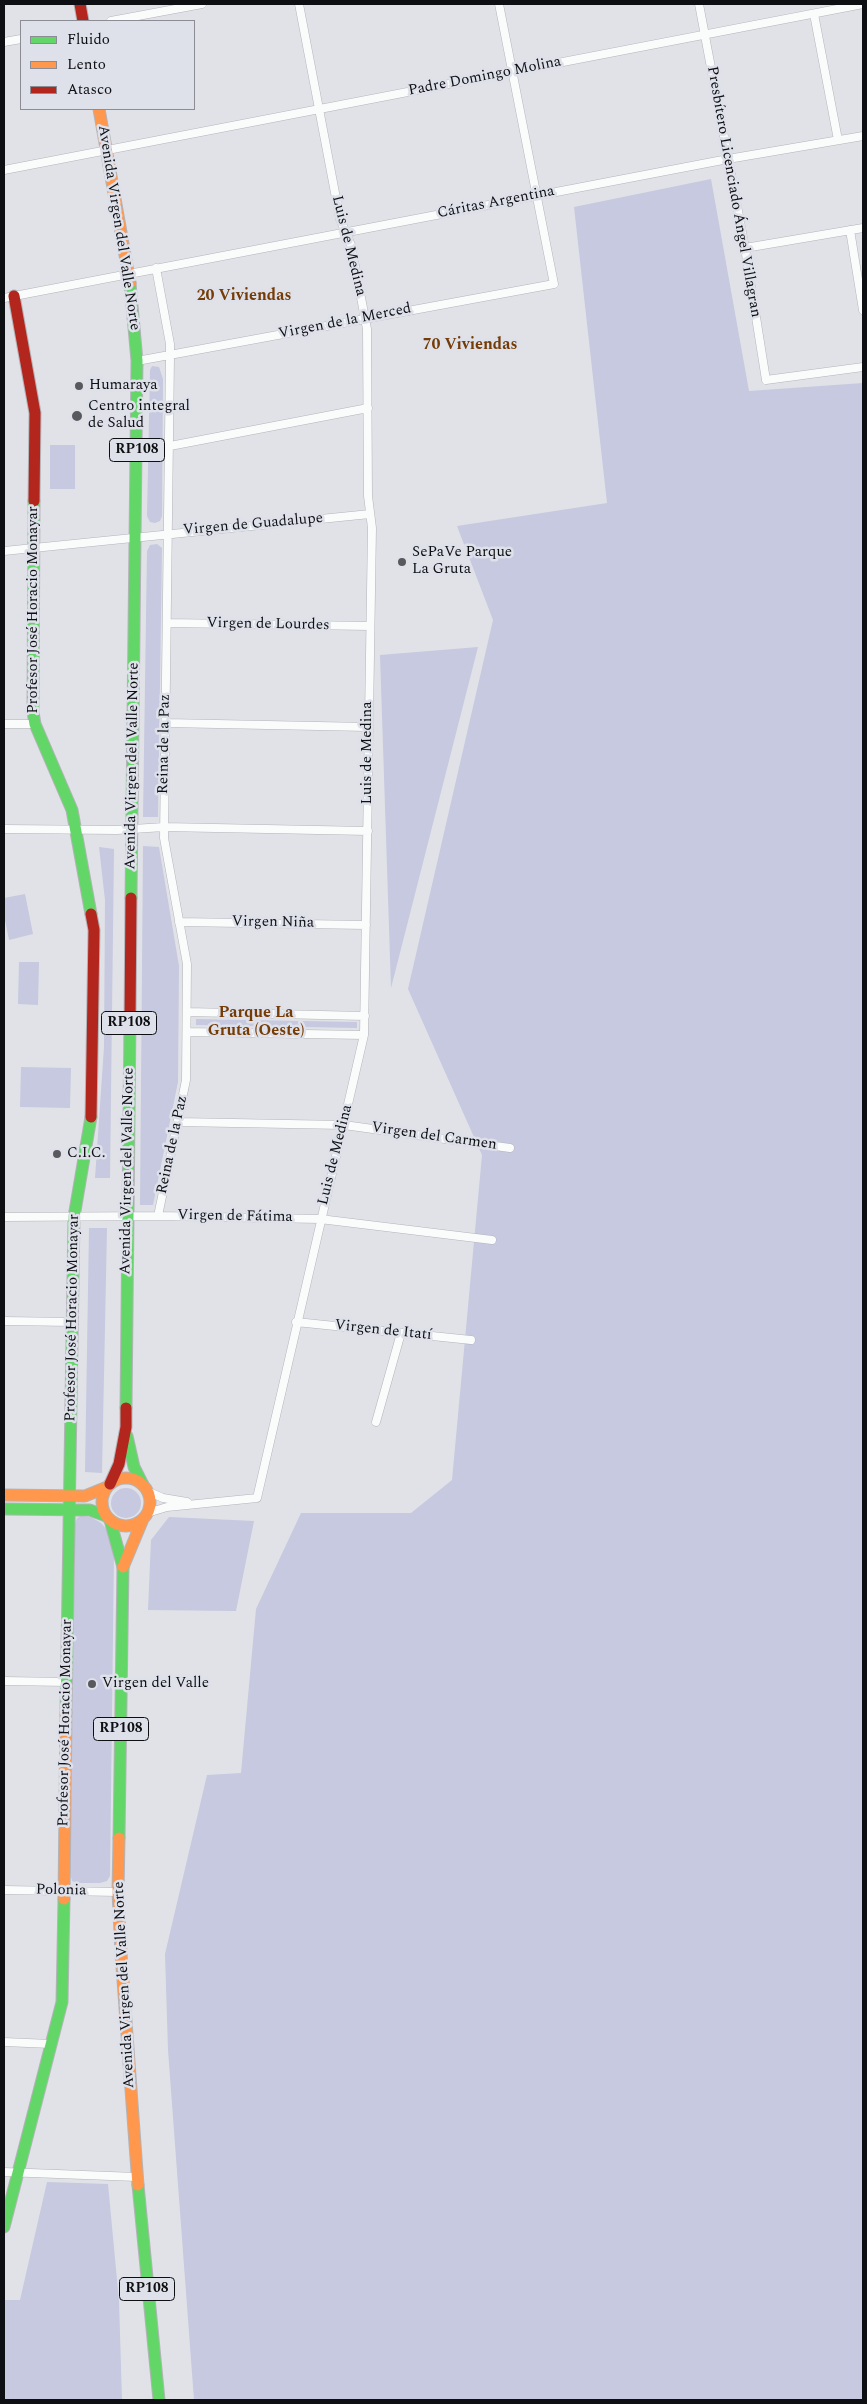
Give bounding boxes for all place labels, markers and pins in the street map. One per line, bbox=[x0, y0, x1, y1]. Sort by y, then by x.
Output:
place label: Humaraya bbox=[89, 377, 158, 395]
marker: Humaraya bbox=[73, 380, 85, 392]
place label: Centro integral de Salud bbox=[88, 398, 190, 433]
marker: Centro integral de Salud bbox=[70, 409, 84, 423]
place label: SePaVe Parque La Gruta bbox=[412, 544, 512, 579]
marker: SePaVe Parque La Gruta bbox=[396, 556, 408, 568]
place label: C.I.C. bbox=[67, 1145, 105, 1163]
marker: C.I.C. bbox=[51, 1148, 63, 1160]
place label: Virgen del Valle bbox=[102, 1675, 209, 1693]
marker: Virgen del Valle bbox=[86, 1678, 98, 1690]

